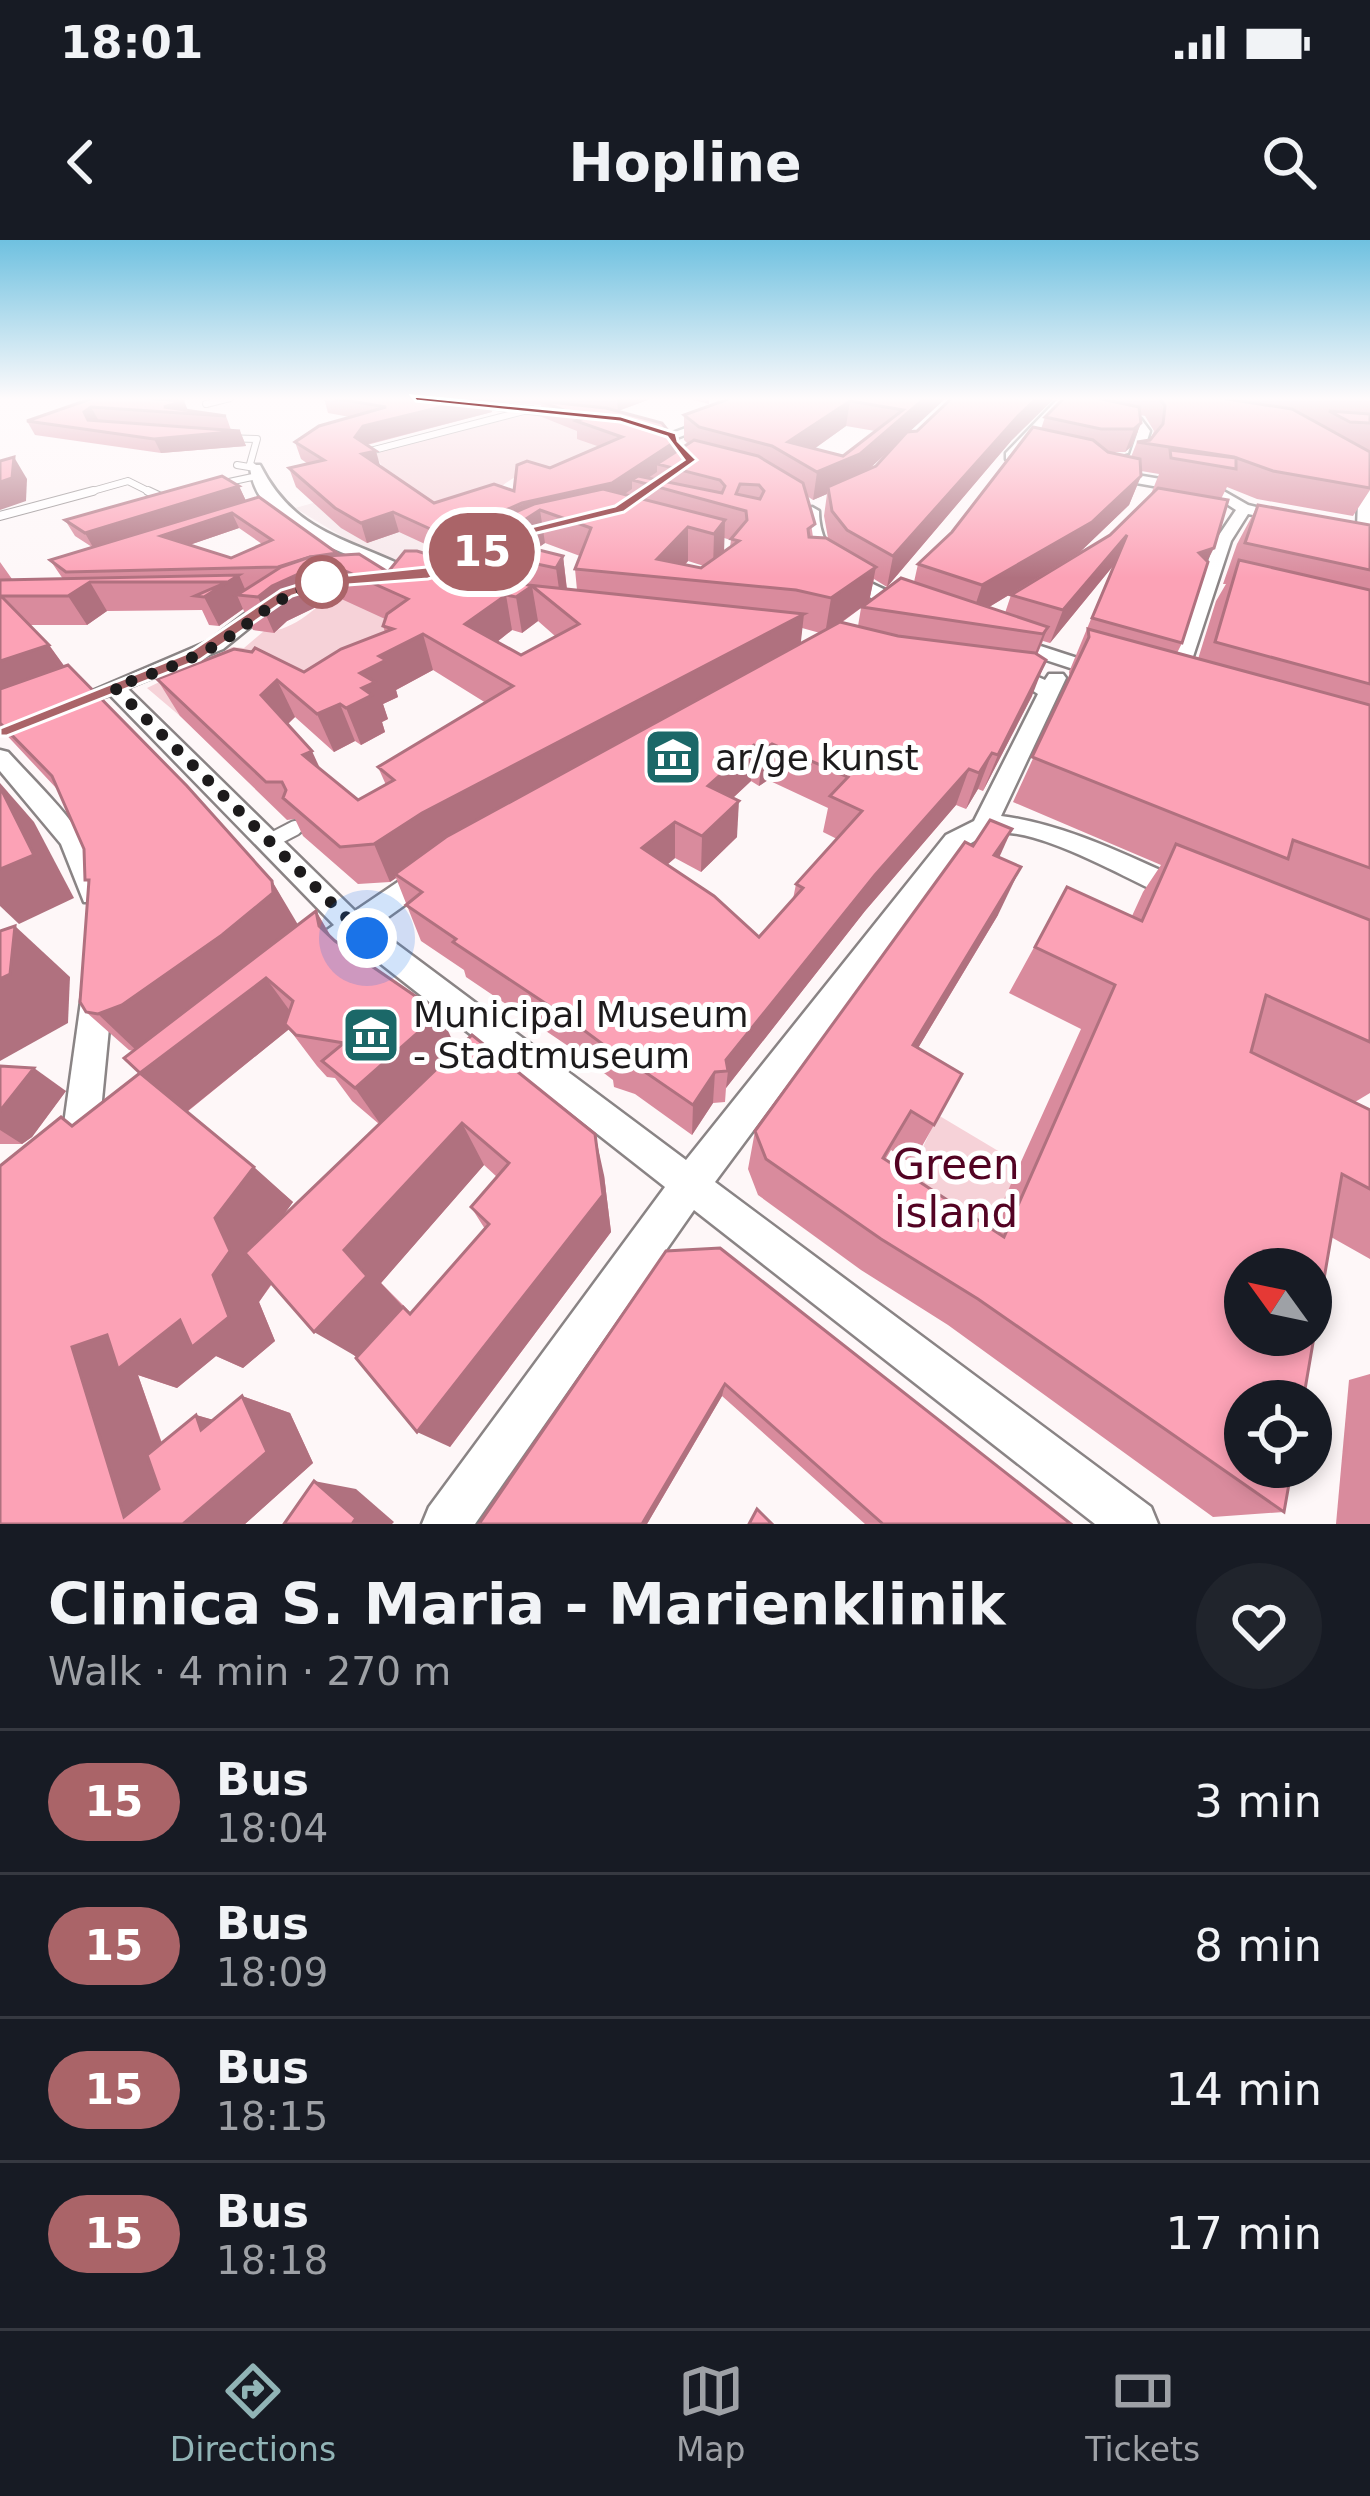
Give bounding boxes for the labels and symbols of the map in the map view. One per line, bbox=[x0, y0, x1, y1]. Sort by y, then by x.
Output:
line badge: 15 bbox=[428, 513, 536, 591]
unlabelled marker bbox=[297, 557, 347, 607]
museum icon: ar/ge kunst bbox=[642, 726, 704, 788]
place label: ar/ge kunst bbox=[715, 737, 919, 778]
your location bbox=[337, 908, 397, 968]
place label: Municipal Museum - Stadtmuseum bbox=[413, 994, 749, 1076]
museum icon: Municipal Museum - Stadtmuseum bbox=[340, 1004, 402, 1066]
park label: Green island bbox=[892, 1140, 1020, 1237]
north arrow bbox=[1224, 1248, 1332, 1356]

